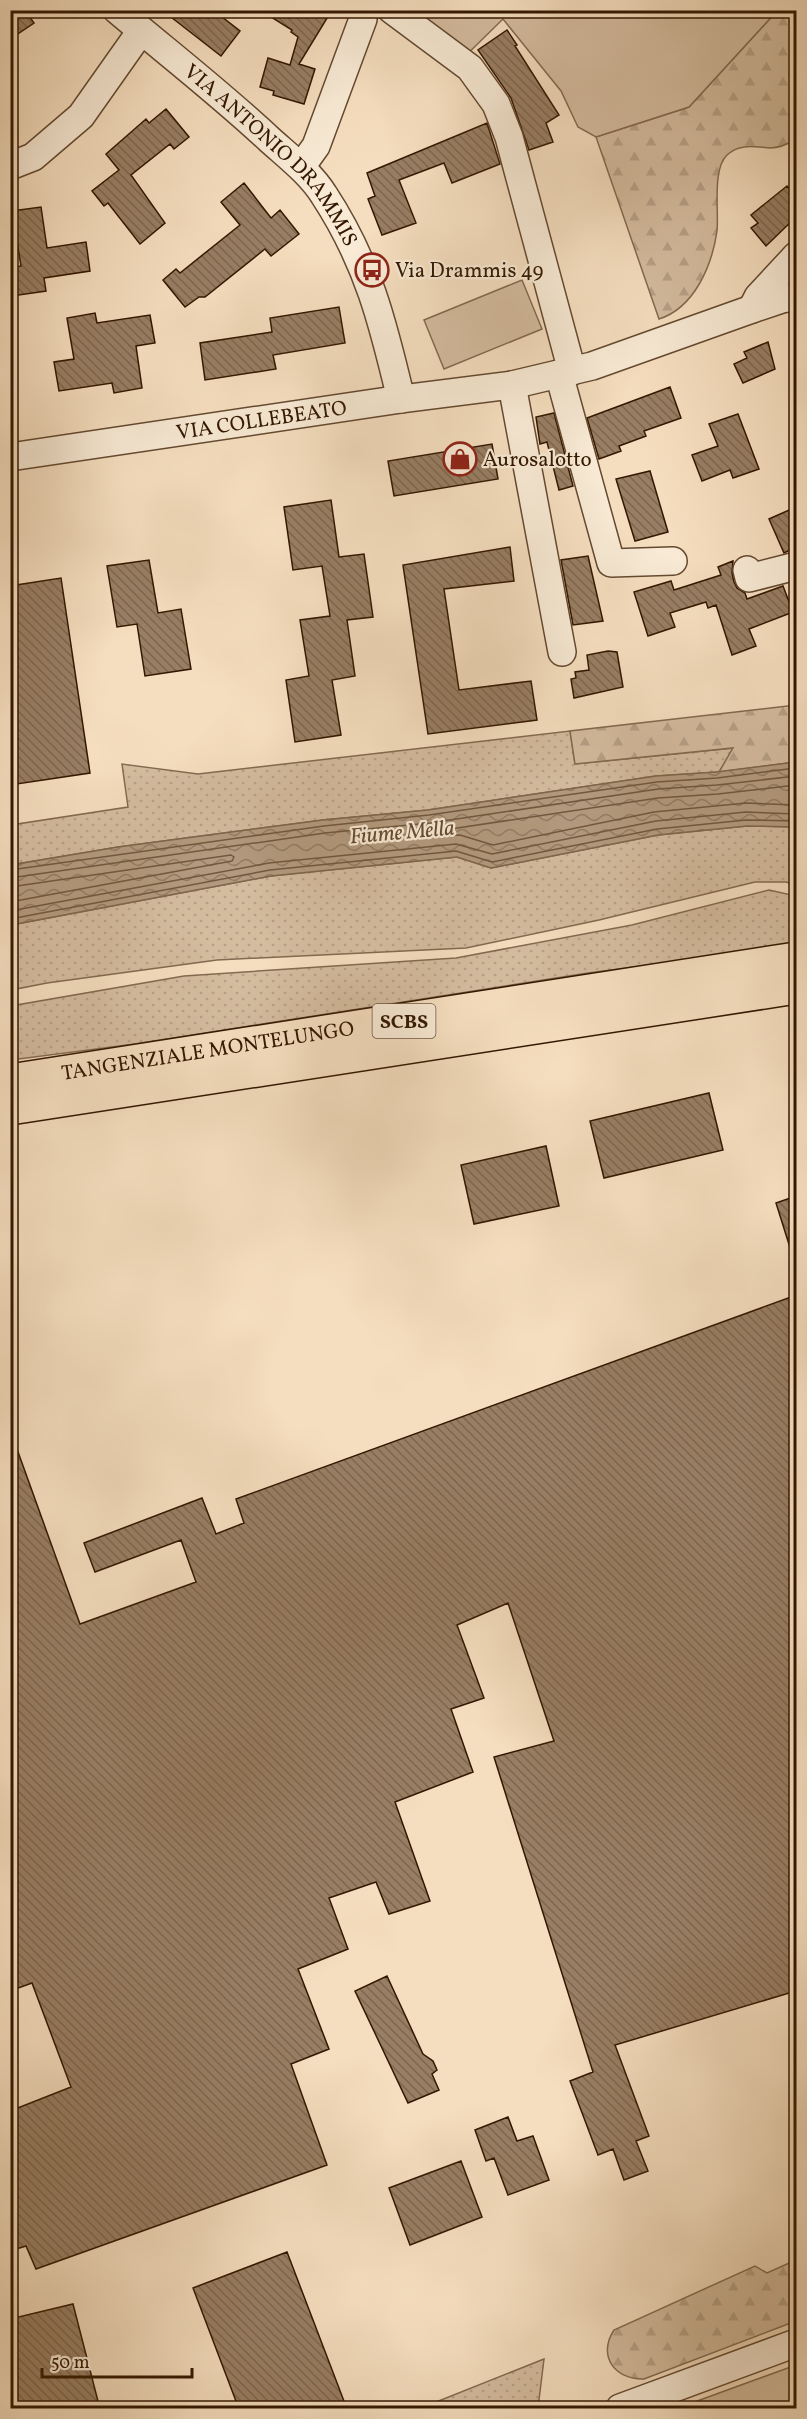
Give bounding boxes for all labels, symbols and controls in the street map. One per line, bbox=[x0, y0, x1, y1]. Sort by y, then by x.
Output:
street label: VIA ANTONIO DRAMMIS bbox=[177, 58, 364, 252]
bus stop icon: Via Drammis 49 bbox=[354, 252, 390, 288]
place label: Via Drammis 49 bbox=[395, 257, 544, 286]
street label: VIA COLLEBEATO bbox=[174, 394, 349, 448]
shop icon: Aurosalotto bbox=[442, 441, 478, 477]
place label: Aurosalotto bbox=[483, 446, 592, 475]
water label: Fiume Mella bbox=[348, 813, 456, 854]
road number: SCBS bbox=[372, 1004, 436, 1038]
street label: TANGENZIALE MONTELUNGO bbox=[59, 1015, 356, 1089]
scale bar bbox=[42, 2341, 192, 2379]
text: 50 m bbox=[51, 2351, 90, 2376]

